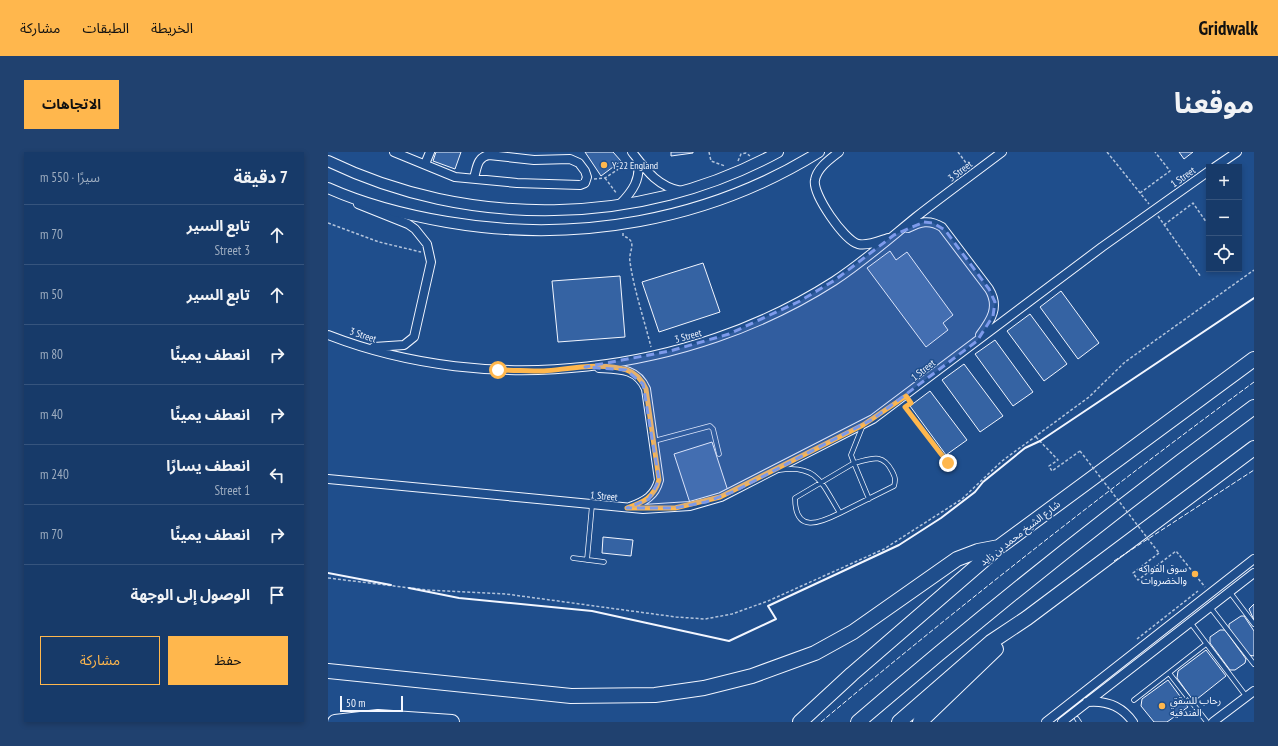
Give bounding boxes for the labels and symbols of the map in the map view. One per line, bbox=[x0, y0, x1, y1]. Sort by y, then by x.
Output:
street label: 3 Street bbox=[945, 157, 975, 184]
place label: Y-22 England bbox=[612, 159, 658, 172]
marker: Y-22 England bbox=[599, 160, 609, 170]
street label: 1 Street bbox=[1168, 164, 1198, 190]
street label: 3 Street bbox=[348, 325, 378, 345]
street label: 3 Street bbox=[673, 326, 703, 346]
street label: 1 Street bbox=[908, 356, 938, 384]
route start bbox=[489, 361, 507, 379]
route end bbox=[939, 454, 957, 472]
street label: 1 Street bbox=[590, 488, 618, 504]
street label: شارع الشيخ محمد بن زايد bbox=[977, 497, 1064, 569]
place label: سوق الفواكه والخضروات bbox=[1139, 562, 1187, 587]
marker: سوق الفواكه والخضروات bbox=[1190, 569, 1200, 579]
scale bar bbox=[340, 694, 403, 713]
place label: رحاب للشقق الفندقية bbox=[1170, 694, 1222, 719]
marker: رحاب للشقق الفندقية bbox=[1157, 701, 1167, 711]

